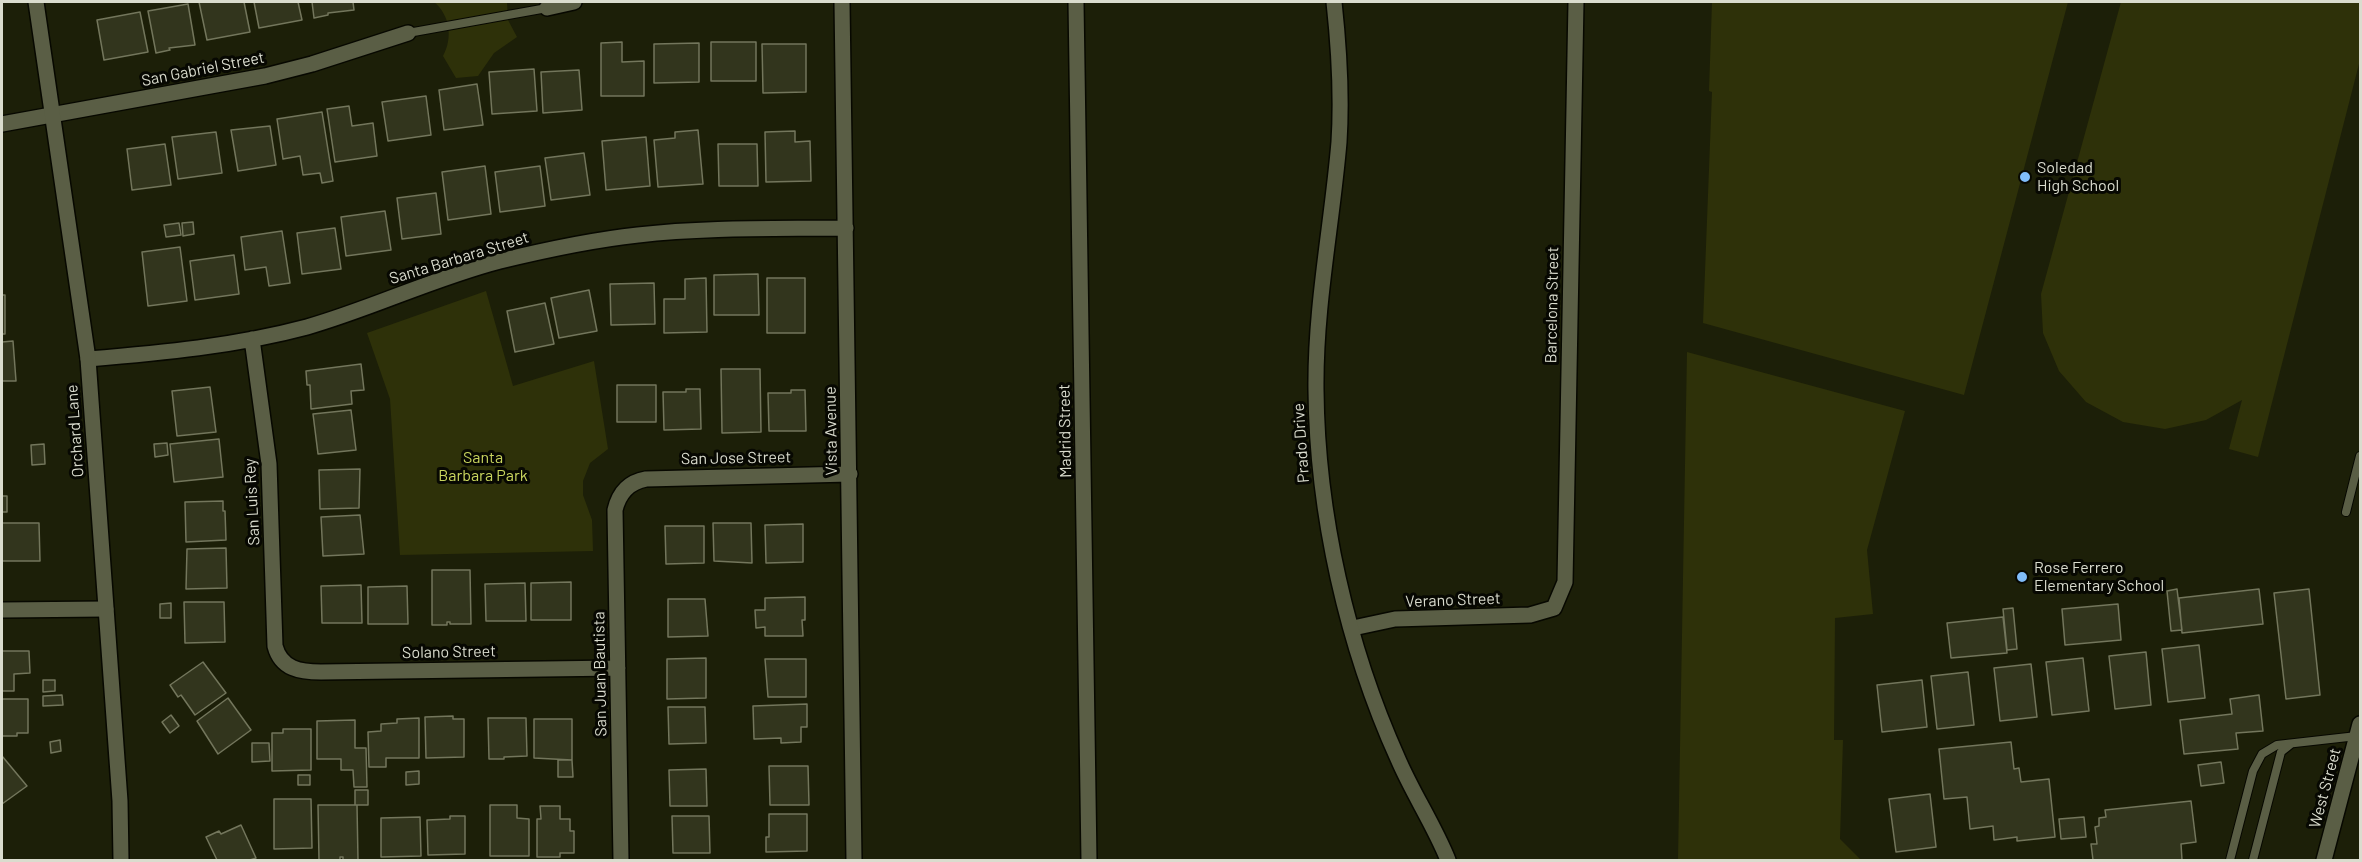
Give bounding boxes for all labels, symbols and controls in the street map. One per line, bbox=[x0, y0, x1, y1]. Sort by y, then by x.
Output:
street label: San Gabriel Street bbox=[140, 48, 266, 90]
place label: Soledad High School bbox=[2037, 158, 2119, 196]
marker: Soledad High School bbox=[2018, 170, 2032, 184]
street label: Santa Barbara Street bbox=[387, 228, 531, 288]
street label: Barcelona Street bbox=[1541, 246, 1563, 364]
street label: Orchard Lane bbox=[62, 384, 88, 478]
street label: Madrid Street bbox=[1055, 384, 1075, 478]
street label: Vista Avenue bbox=[821, 386, 841, 476]
street label: Prado Drive bbox=[1289, 403, 1313, 483]
street label: San Jose Street bbox=[681, 447, 791, 469]
park label: Santa Barbara Park bbox=[438, 448, 528, 486]
street label: San Luis Rey bbox=[240, 458, 264, 546]
place label: Rose Ferrero Elementary School bbox=[2034, 558, 2164, 596]
marker: Rose Ferrero Elementary School bbox=[2015, 570, 2029, 584]
street label: Verano Street bbox=[1405, 589, 1501, 611]
street label: San Juan Bautista bbox=[589, 611, 611, 737]
street label: Solano Street bbox=[402, 642, 496, 662]
street label: West Street bbox=[2305, 746, 2345, 830]

